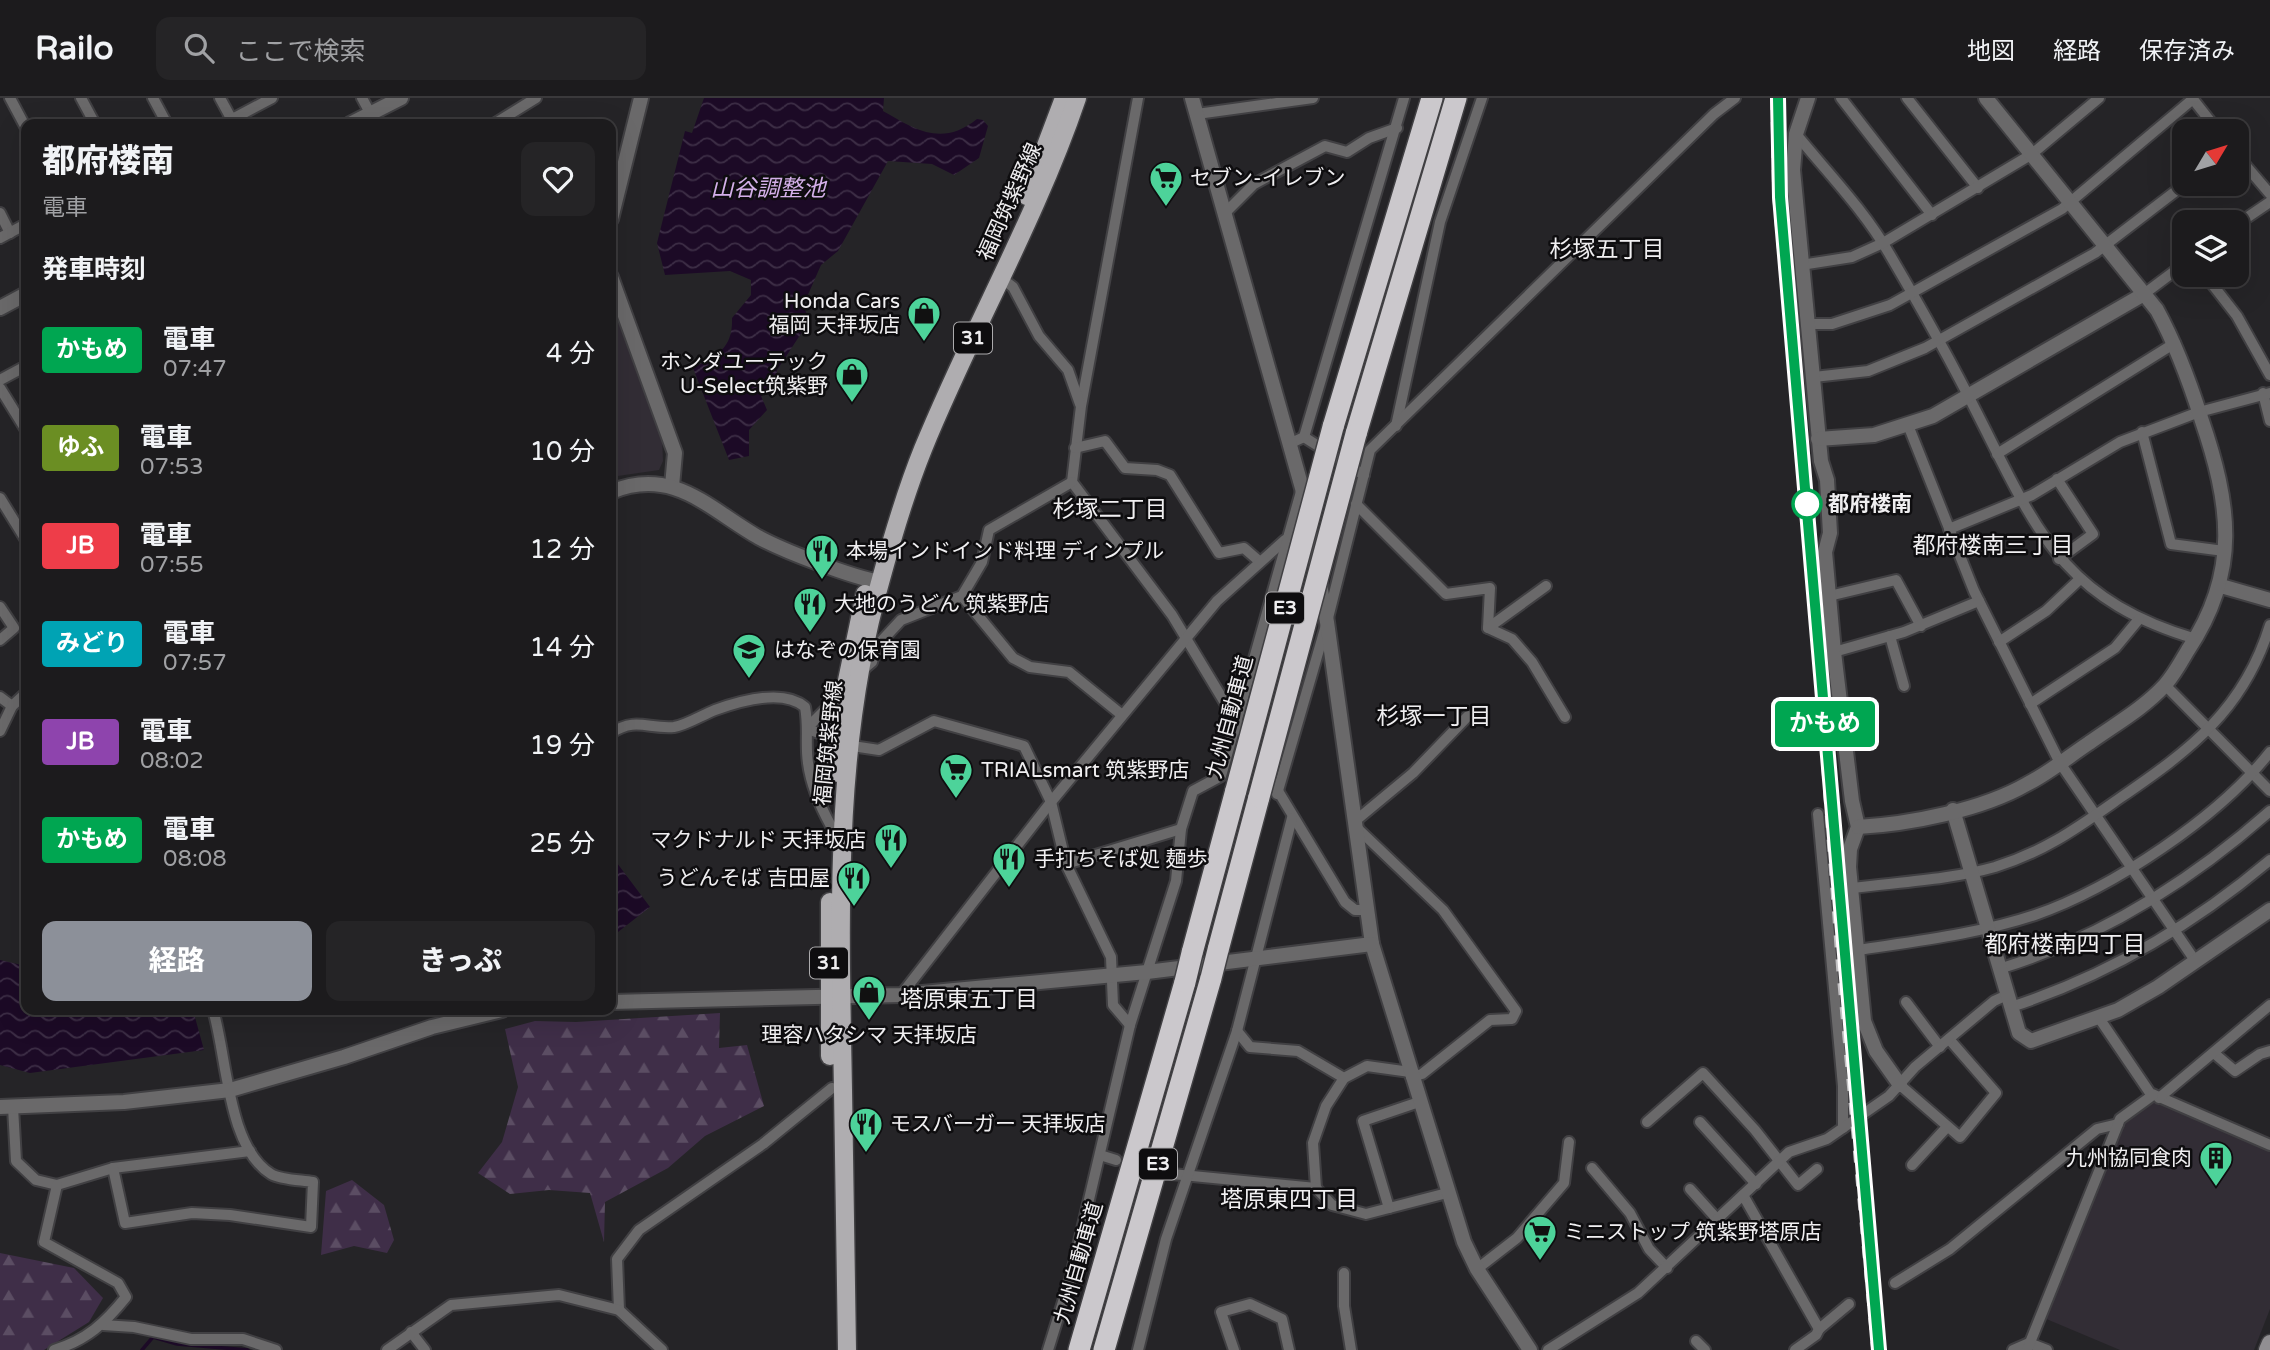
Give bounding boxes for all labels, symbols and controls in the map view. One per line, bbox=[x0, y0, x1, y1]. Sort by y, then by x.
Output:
search box bbox=[156, 17, 646, 80]
text: Railo bbox=[35, 29, 114, 68]
icon: search bbox=[180, 29, 218, 67]
text: ここで検索 bbox=[236, 36, 366, 67]
text: 地図 bbox=[1967, 37, 2015, 66]
text: 経路 bbox=[2053, 37, 2101, 66]
text: 保存済み bbox=[2139, 37, 2235, 66]
north arrow bbox=[2172, 119, 2249, 196]
map controls bbox=[2172, 119, 2249, 287]
street label: 福岡筑紫野線 bbox=[973, 139, 1047, 265]
text: 都府楼南 bbox=[42, 142, 174, 181]
button: heart bbox=[521, 142, 595, 216]
supermarket icon: セブン-イレブン bbox=[1147, 159, 1185, 208]
place label: セブン-イレブン bbox=[1190, 166, 1346, 191]
water label: 山谷調整池 bbox=[711, 175, 828, 203]
text: 電車 bbox=[42, 194, 88, 222]
button: layers bbox=[2172, 210, 2249, 287]
district label: 杉塚五丁目 bbox=[1550, 236, 1665, 264]
text: 発車時刻 bbox=[42, 254, 146, 285]
place label: Honda Cars 福岡 天拝坂店 bbox=[769, 289, 900, 338]
shop icon: Honda Cars 福岡 天拝坂店 bbox=[905, 294, 943, 343]
road number: 31 bbox=[954, 322, 992, 354]
text: 電車 bbox=[163, 324, 215, 355]
text: かもめ bbox=[56, 335, 128, 364]
text: 4 分 bbox=[546, 338, 595, 369]
place label: ホンダユーテック U-Select筑紫野 bbox=[660, 350, 828, 399]
text: 07:47 bbox=[163, 355, 227, 383]
shop icon: ホンダユーテック U-Select筑紫野 bbox=[833, 355, 871, 404]
text: 電車 bbox=[140, 422, 192, 453]
text: ゆふ bbox=[57, 433, 104, 462]
text: 10 分 bbox=[530, 436, 595, 467]
text: 07:53 bbox=[140, 453, 204, 481]
marker: 都府楼南 bbox=[1792, 489, 1822, 519]
place label: 都府楼南 bbox=[1828, 492, 1912, 517]
district label: 杉塚二丁目 bbox=[1053, 496, 1168, 524]
text: 電車 bbox=[140, 520, 192, 551]
text: JB bbox=[67, 531, 94, 560]
restaurant icon: 本場インドインド料理 ディンプル bbox=[803, 532, 841, 581]
district label: 都府楼南三丁目 bbox=[1913, 532, 2074, 560]
text: 12 分 bbox=[530, 534, 595, 565]
place label: 本場インドインド料理 ディンプル bbox=[846, 539, 1164, 564]
text: 07:55 bbox=[140, 551, 204, 579]
restaurant icon: 大地のうどん 筑紫野店 bbox=[791, 585, 829, 634]
place label: 大地のうどん 筑紫野店 bbox=[834, 592, 1049, 617]
road number: E3 bbox=[1266, 593, 1304, 624]
text: 電車 bbox=[163, 618, 215, 649]
text: みどり bbox=[56, 629, 128, 658]
school or university icon: はなぞの保育園 bbox=[730, 631, 768, 680]
text: 14 分 bbox=[530, 632, 595, 663]
place label: はなぞの保育園 bbox=[774, 638, 921, 663]
text: 07:57 bbox=[163, 649, 227, 677]
street label: 九州自動車道 bbox=[1202, 653, 1258, 781]
street label: 福岡筑紫野線 bbox=[810, 679, 848, 807]
line badge: かもめ bbox=[1785, 701, 1865, 747]
district label: 杉塚一丁目 bbox=[1377, 703, 1492, 731]
text: かもめ bbox=[1789, 709, 1861, 738]
text: 電車 bbox=[140, 716, 192, 747]
text: JB bbox=[67, 727, 94, 756]
text: 19 分 bbox=[530, 730, 595, 761]
text: 08:02 bbox=[140, 747, 204, 775]
supermarket icon: TRIALsmart 筑紫野店 bbox=[937, 751, 975, 800]
place label: TRIALsmart 筑紫野店 bbox=[981, 758, 1189, 783]
text: 電車 bbox=[163, 814, 215, 845]
restaurant icon: マクドナルド 天拝坂店 bbox=[872, 821, 910, 870]
text: かもめ bbox=[56, 825, 128, 854]
text: 25 分 bbox=[530, 828, 595, 859]
place label: マクドナルド 天拝坂店 bbox=[651, 828, 866, 853]
restaurant icon: 手打ちそば処 麺歩 bbox=[990, 840, 1028, 889]
text: 08:08 bbox=[163, 845, 227, 873]
place label: 手打ちそば処 麺歩 bbox=[1034, 847, 1207, 872]
restaurant icon: うどんそば 吉田屋 bbox=[835, 859, 873, 908]
place label: うどんそば 吉田屋 bbox=[657, 866, 830, 891]
button: 経路 bbox=[42, 921, 312, 1001]
button: きっぷ bbox=[326, 921, 595, 1001]
district label: 都府楼南四丁目 bbox=[1985, 931, 2146, 959]
road number: 31 bbox=[810, 948, 848, 978]
shop icon: 理容ハタシマ 天拝坂店 bbox=[850, 973, 888, 1022]
district label: 塔原東五丁目 bbox=[900, 986, 1038, 1014]
place label: 理容ハタシマ 天拝坂店 bbox=[761, 1023, 977, 1048]
restaurant icon: モスバーガー 天拝坂店 bbox=[847, 1105, 885, 1154]
place label: モスバーガー 天拝坂店 bbox=[890, 1112, 1105, 1137]
building icon: 九州協同食肉 bbox=[2197, 1139, 2235, 1188]
place label: 九州協同食肉 bbox=[2066, 1146, 2192, 1171]
road number: E3 bbox=[1139, 1148, 1177, 1180]
district label: 塔原東四丁目 bbox=[1220, 1186, 1358, 1214]
street label: 九州自動車道 bbox=[1050, 1199, 1108, 1327]
supermarket icon: ミニストップ 筑紫野塔原店 bbox=[1521, 1213, 1559, 1262]
place label: ミニストップ 筑紫野塔原店 bbox=[1564, 1220, 1821, 1245]

